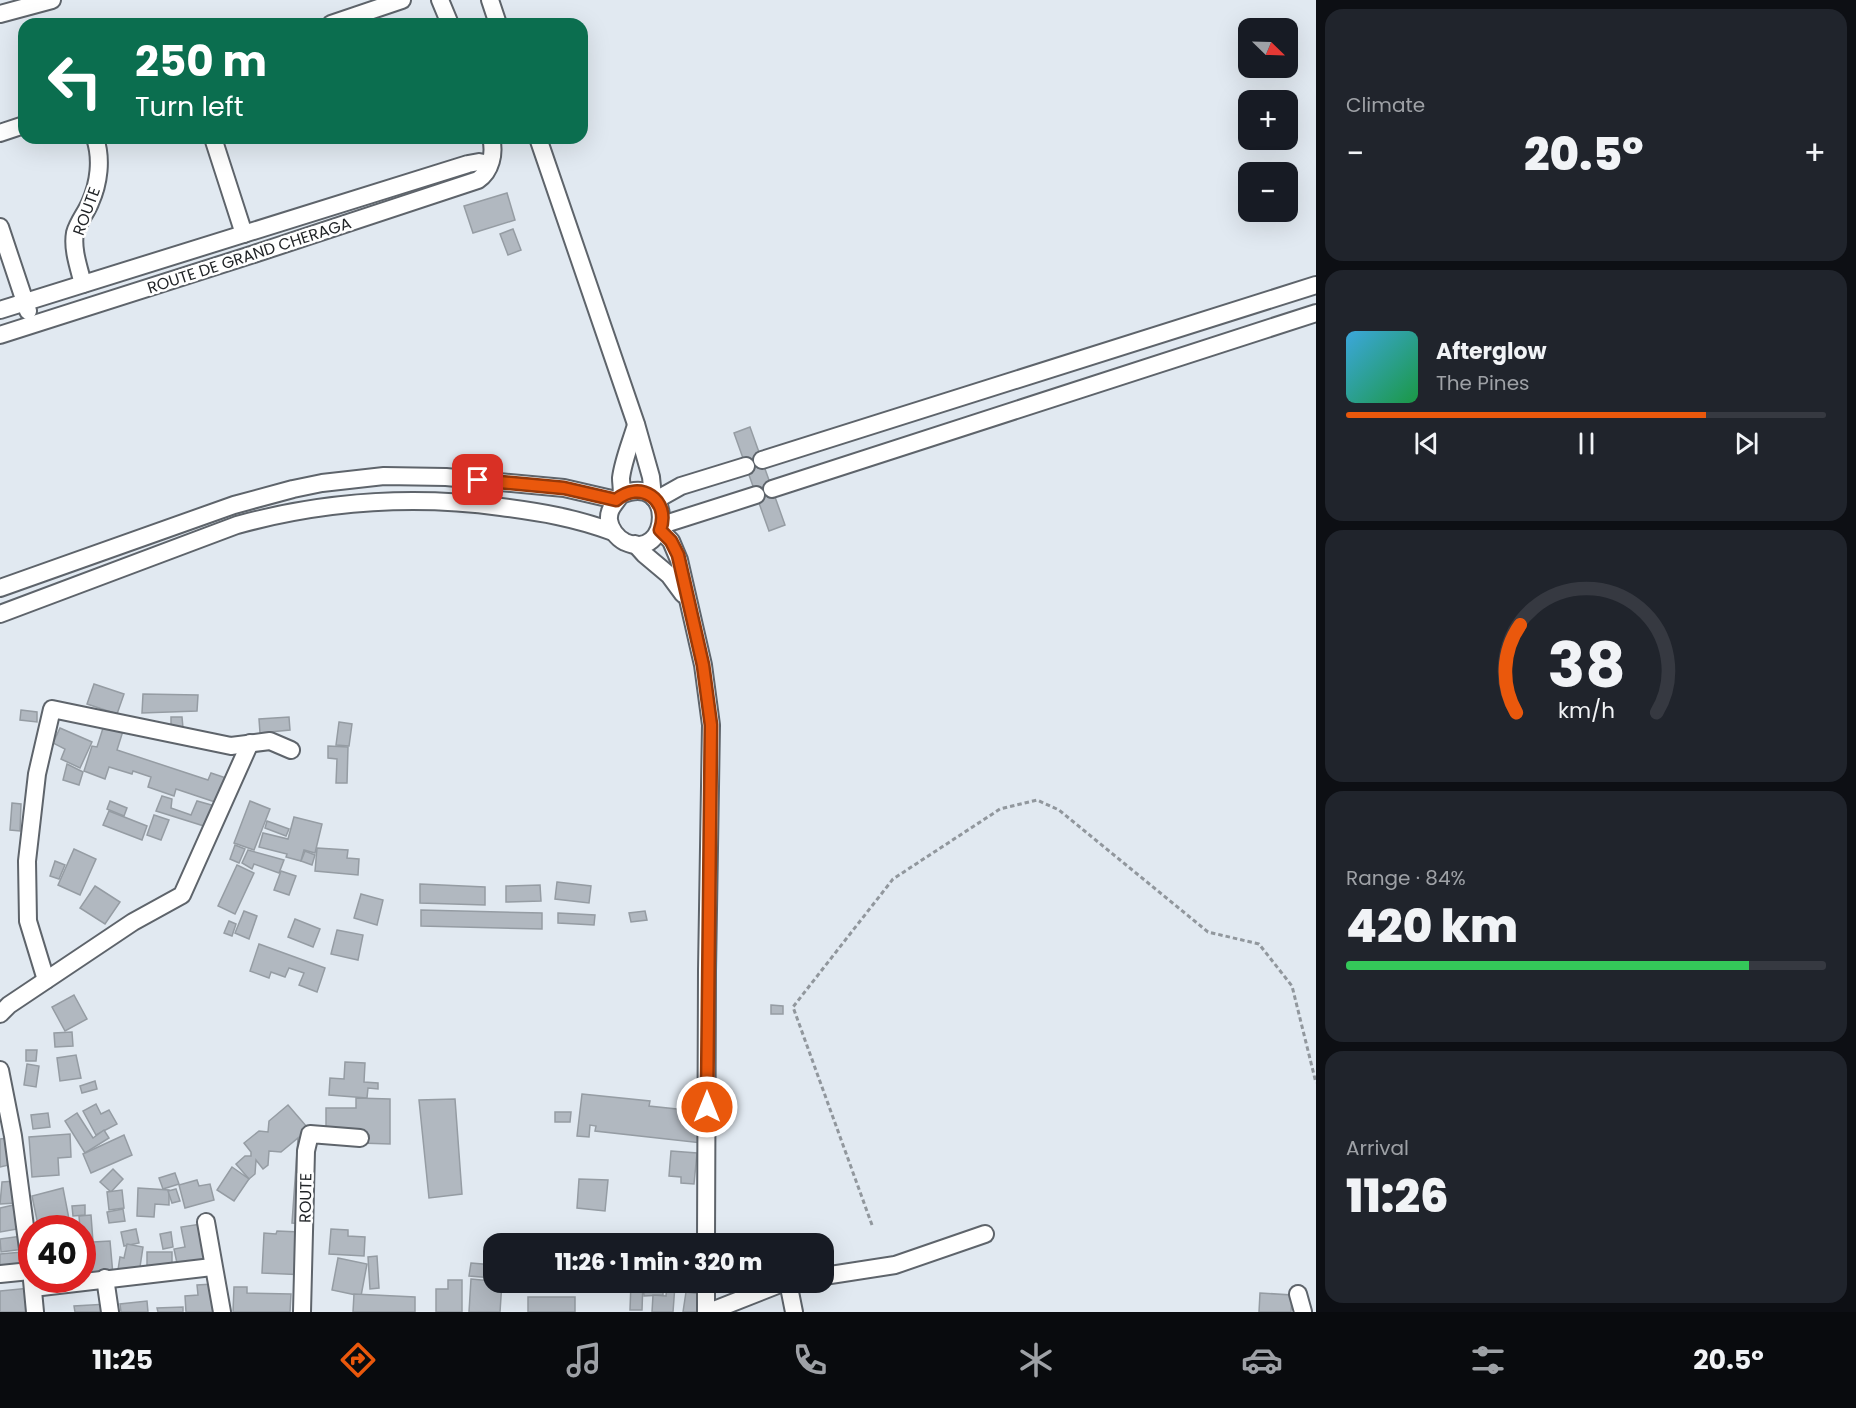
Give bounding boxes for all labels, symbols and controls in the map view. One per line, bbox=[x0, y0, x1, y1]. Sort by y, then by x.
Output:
north arrow bbox=[1238, 18, 1298, 78]
map controls bbox=[1238, 18, 1298, 222]
text: 250 m bbox=[135, 32, 267, 91]
icon: left bbox=[36, 42, 114, 120]
text: Turn left bbox=[135, 88, 244, 125]
button: + bbox=[1238, 90, 1298, 150]
text: Climate bbox=[1346, 91, 1425, 119]
text: 20.5° bbox=[1524, 123, 1644, 186]
text: − bbox=[1346, 130, 1364, 177]
text: + bbox=[1803, 130, 1826, 177]
button: − bbox=[1238, 162, 1298, 222]
street label: ROUTE bbox=[67, 184, 106, 239]
street label: ROUTE DE GRAND CHERAGA bbox=[144, 212, 354, 299]
text: Afterglow bbox=[1436, 336, 1547, 367]
text: The Pines bbox=[1436, 369, 1530, 397]
icon: previous bbox=[1410, 427, 1443, 460]
icon: pause bbox=[1570, 427, 1603, 460]
icon: next bbox=[1730, 427, 1763, 460]
pin bbox=[452, 454, 503, 505]
icon: arrive bbox=[461, 463, 494, 496]
text: 38 bbox=[1547, 621, 1625, 709]
text: km/h bbox=[1557, 695, 1615, 726]
text: Range · 84% bbox=[1346, 864, 1466, 892]
text: 420 km bbox=[1346, 895, 1518, 958]
position arrow bbox=[675, 1075, 739, 1139]
text: Arrival bbox=[1346, 1134, 1409, 1162]
text: 11:26 bbox=[1346, 1165, 1449, 1228]
street label: ROUTE bbox=[294, 1173, 317, 1223]
speed limit sign: 40 bbox=[18, 1215, 96, 1293]
text: 11:26 · 1 min · 320 m bbox=[555, 1247, 762, 1278]
icon: directions bbox=[337, 1339, 379, 1381]
icon: music bbox=[563, 1339, 605, 1381]
icon: phone bbox=[789, 1339, 831, 1381]
icon: climate bbox=[1015, 1339, 1057, 1381]
icon: car bbox=[1241, 1339, 1283, 1381]
icon: filters bbox=[1467, 1339, 1509, 1381]
text: 11:25 bbox=[92, 1341, 153, 1378]
text: 20.5° bbox=[1693, 1341, 1764, 1378]

